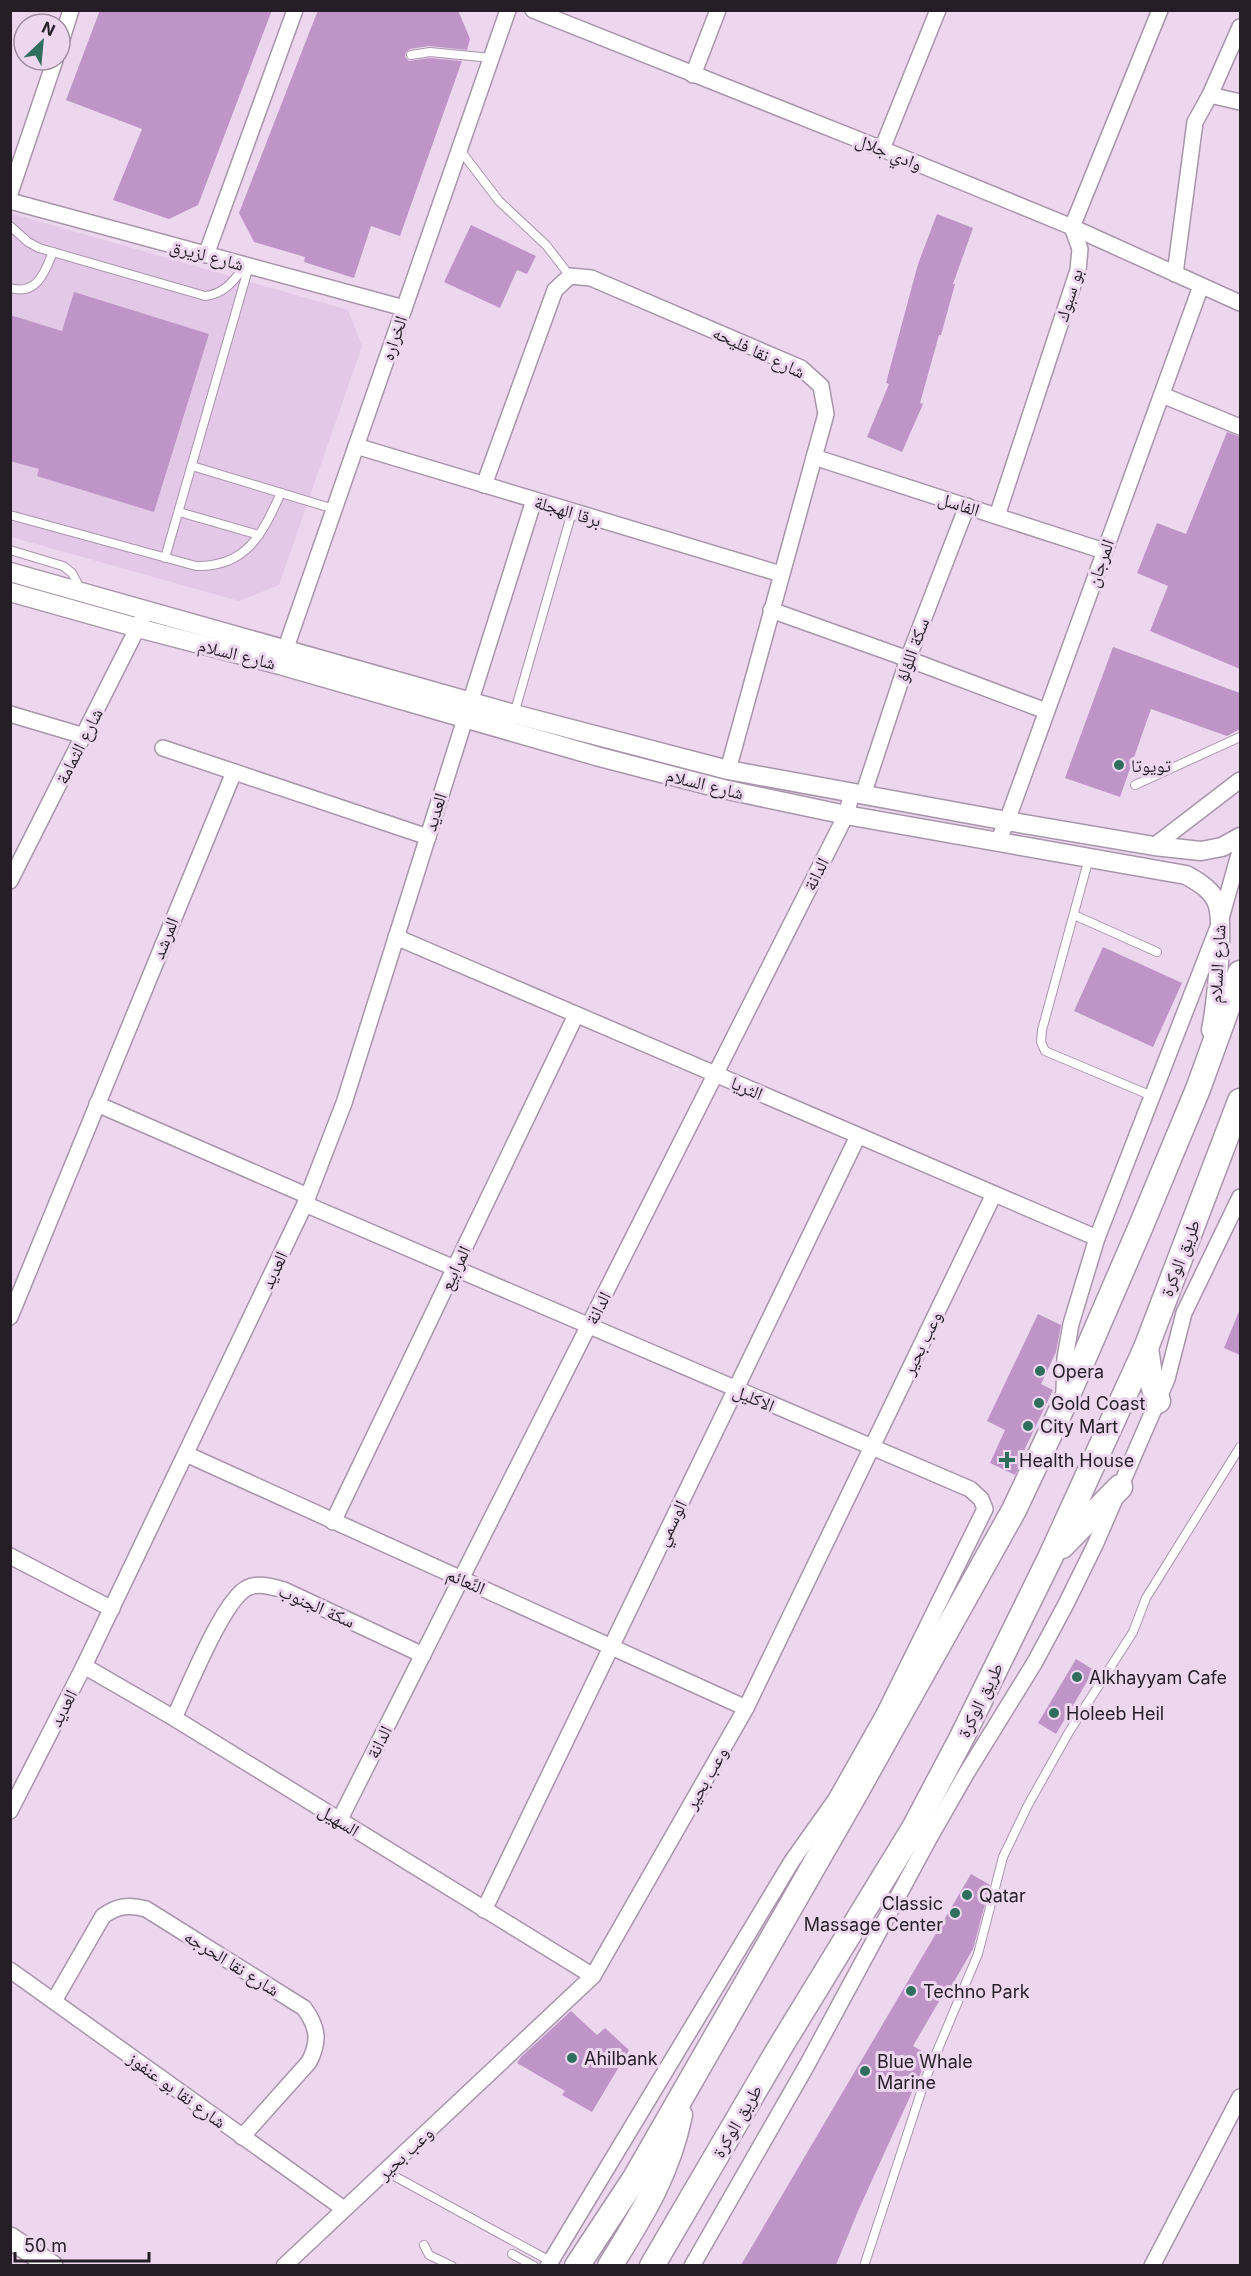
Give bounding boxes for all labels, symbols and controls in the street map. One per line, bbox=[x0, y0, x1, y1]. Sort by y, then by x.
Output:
north arrow bbox=[12, 12, 72, 72]
text: N bbox=[39, 17, 58, 40]
street label: وادي جلال bbox=[851, 129, 925, 179]
street label: شارع لزيرق bbox=[168, 235, 246, 276]
street label: بو سبوك bbox=[1051, 266, 1087, 324]
street label: الخراره bbox=[377, 313, 411, 363]
street label: شارع نقا فليحه bbox=[709, 321, 808, 383]
street label: الفاسل bbox=[935, 488, 982, 521]
street label: برقا الهجلة bbox=[532, 491, 604, 532]
street label: المرجان bbox=[1082, 536, 1119, 590]
street label: سكة اللؤلؤ bbox=[891, 615, 933, 685]
street label: شارع السلام bbox=[196, 634, 278, 676]
street label: شارع الثمامة bbox=[51, 705, 108, 788]
place label: تويوتا bbox=[1131, 755, 1171, 776]
marker: تويوتا bbox=[1112, 758, 1126, 772]
street label: شارع السلام bbox=[664, 764, 746, 806]
street label: العديد bbox=[419, 790, 451, 834]
street label: الدانة bbox=[799, 854, 833, 894]
street label: المرشد bbox=[147, 914, 183, 962]
street label: شارع السلام bbox=[1204, 924, 1232, 1004]
street label: الثريا bbox=[728, 1072, 766, 1104]
street label: طريق الوكرة bbox=[1156, 1217, 1205, 1300]
street label: المرابيع bbox=[435, 1242, 477, 1295]
street label: العديد bbox=[256, 1248, 292, 1292]
street label: الدانة bbox=[581, 1288, 615, 1328]
street label: وعب بحير bbox=[897, 1308, 947, 1379]
place label: Opera bbox=[1052, 1361, 1104, 1382]
marker: Opera bbox=[1033, 1364, 1047, 1378]
street label: الاكليل bbox=[730, 1380, 778, 1417]
place label: Gold Coast bbox=[1051, 1393, 1145, 1414]
marker: Gold Coast bbox=[1032, 1396, 1046, 1410]
place label: City Mart bbox=[1040, 1416, 1118, 1437]
marker: City Mart bbox=[1021, 1419, 1035, 1433]
place label: Health House bbox=[1019, 1450, 1134, 1471]
marker: Health House bbox=[1000, 1453, 1014, 1467]
street label: الوسمي bbox=[651, 1497, 695, 1551]
street label: النًعائم bbox=[443, 1563, 488, 1601]
street label: سكة الجنوب bbox=[276, 1580, 358, 1633]
street label: طريق الوكرة bbox=[953, 1659, 1008, 1741]
place label: Alkhayyam Cafe bbox=[1089, 1667, 1227, 1688]
marker: Alkhayyam Cafe bbox=[1070, 1670, 1084, 1684]
street label: العديد bbox=[45, 1686, 81, 1730]
place label: Holeeb Heil bbox=[1066, 1703, 1164, 1724]
marker: Holeeb Heil bbox=[1047, 1706, 1061, 1720]
street label: الدانة bbox=[362, 1722, 396, 1762]
street label: وعب بحير bbox=[679, 1743, 733, 1814]
street label: السهيل bbox=[314, 1799, 363, 1841]
place label: Qatar bbox=[979, 1885, 1026, 1906]
marker: Qatar bbox=[960, 1888, 974, 1902]
place label: Classic Massage Center bbox=[804, 1893, 943, 1935]
marker: Classic Massage Center bbox=[948, 1906, 962, 1920]
street label: شارع نقا الحرجه bbox=[180, 1926, 283, 2001]
place label: Techno Park bbox=[923, 1981, 1030, 2002]
marker: Techno Park bbox=[904, 1984, 918, 1998]
street label: شارع نقا بو عنفوز bbox=[123, 2047, 230, 2133]
place label: Ahilbank bbox=[584, 2048, 658, 2069]
marker: Ahilbank bbox=[565, 2051, 579, 2065]
place label: Blue Whale Marine bbox=[877, 2051, 973, 2093]
marker: Blue Whale Marine bbox=[858, 2064, 872, 2078]
street label: طريق الوكرة bbox=[708, 2081, 767, 2162]
street label: وعب بحير bbox=[372, 2122, 437, 2185]
scale bar bbox=[15, 2225, 148, 2263]
text: 50 m bbox=[24, 2235, 67, 2256]

